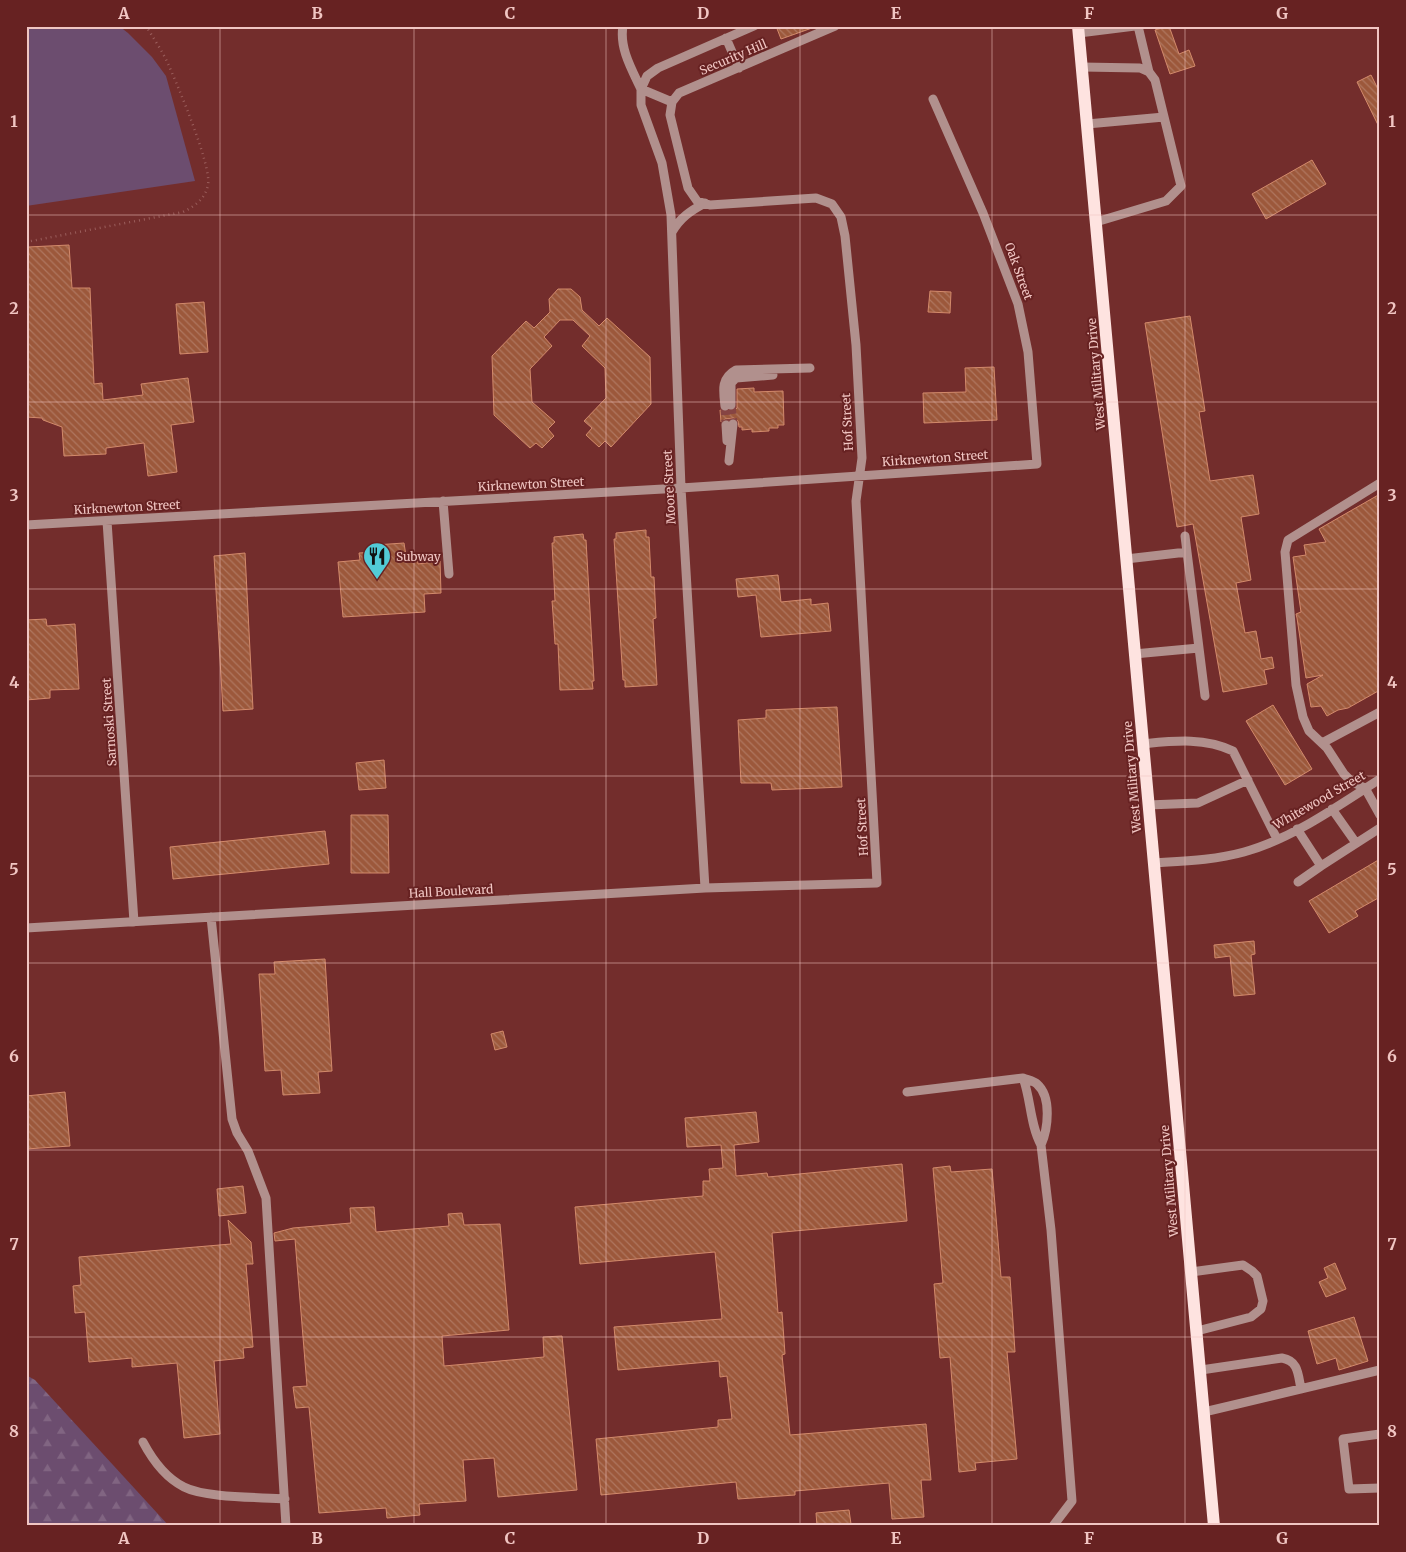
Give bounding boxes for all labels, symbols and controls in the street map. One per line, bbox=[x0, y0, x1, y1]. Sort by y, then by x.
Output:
text: A bbox=[117, 3, 130, 23]
text: B bbox=[311, 3, 323, 23]
text: C bbox=[505, 3, 515, 23]
text: D bbox=[697, 3, 709, 23]
text: E bbox=[891, 3, 902, 23]
text: F bbox=[1084, 3, 1094, 23]
text: G bbox=[1276, 3, 1288, 23]
street label: Security Hill bbox=[697, 36, 769, 78]
text: 1 bbox=[10, 111, 18, 131]
text: 1 bbox=[1388, 111, 1396, 131]
street label: Oak Street bbox=[1002, 240, 1036, 302]
text: 2 bbox=[9, 298, 19, 318]
text: 2 bbox=[1387, 298, 1397, 318]
street label: West Military Drive bbox=[1084, 317, 1108, 432]
street label: Hof Street bbox=[838, 392, 856, 451]
street label: Kirknewton Street bbox=[881, 447, 989, 469]
street label: Moore Street bbox=[660, 449, 678, 525]
street label: Kirknewton Street bbox=[477, 474, 585, 494]
text: 3 bbox=[9, 485, 19, 505]
text: 3 bbox=[1387, 485, 1397, 505]
street label: Kirknewton Street bbox=[73, 497, 181, 517]
restaurant icon: Subway bbox=[362, 541, 392, 580]
place label: Subway bbox=[396, 549, 441, 564]
text: 4 bbox=[9, 672, 19, 692]
text: 4 bbox=[1387, 672, 1397, 692]
street label: Sarnoski Street bbox=[98, 677, 120, 767]
street label: West Military Drive bbox=[1120, 720, 1144, 835]
street label: Whitewood Street bbox=[1269, 767, 1368, 833]
street label: Hof Street bbox=[853, 797, 871, 856]
text: 5 bbox=[9, 859, 19, 879]
text: 5 bbox=[1387, 859, 1397, 879]
street label: Hall Boulevard bbox=[408, 881, 494, 901]
text: 6 bbox=[9, 1046, 19, 1066]
text: 6 bbox=[1387, 1046, 1397, 1066]
street label: West Military Drive bbox=[1157, 1124, 1181, 1239]
text: 7 bbox=[9, 1234, 19, 1254]
text: 7 bbox=[1387, 1234, 1397, 1254]
text: 8 bbox=[9, 1421, 19, 1441]
text: 8 bbox=[1387, 1421, 1397, 1441]
text: A bbox=[117, 1528, 130, 1548]
text: B bbox=[311, 1528, 323, 1548]
text: C bbox=[505, 1528, 515, 1548]
text: D bbox=[697, 1528, 709, 1548]
text: E bbox=[891, 1528, 902, 1548]
text: F bbox=[1084, 1528, 1094, 1548]
text: G bbox=[1276, 1528, 1288, 1548]

